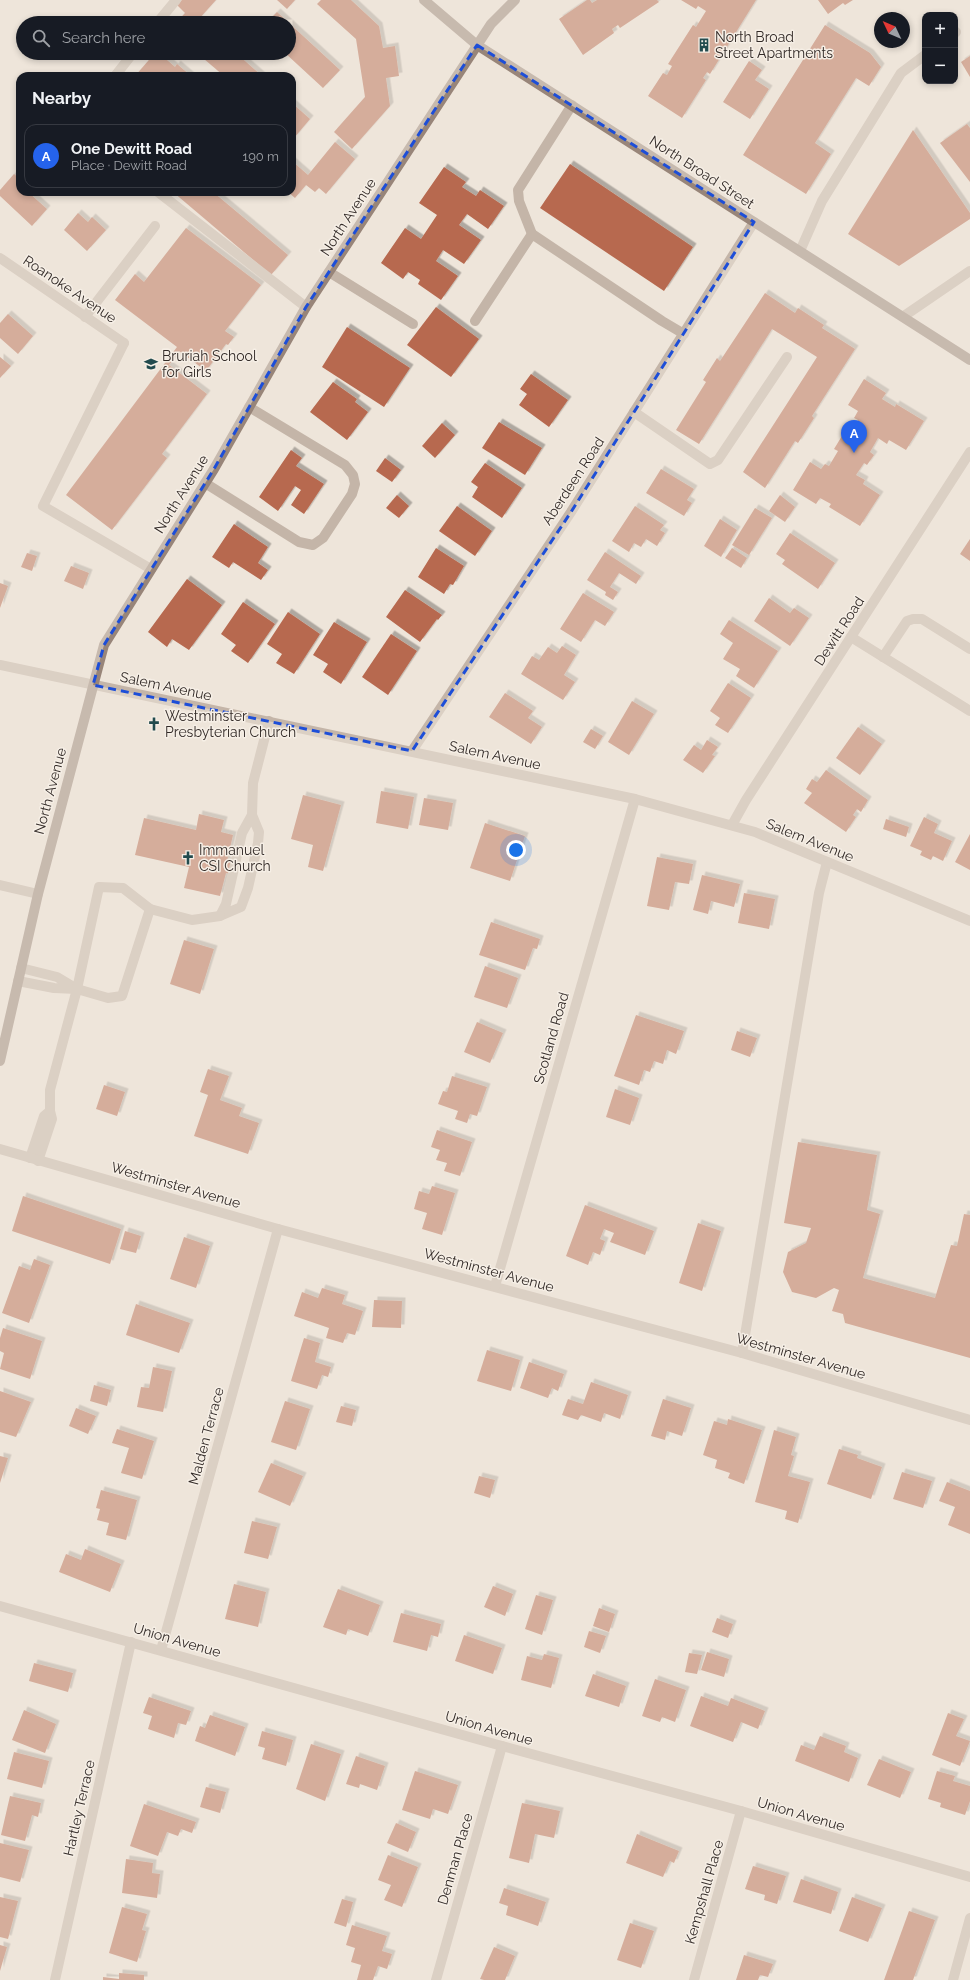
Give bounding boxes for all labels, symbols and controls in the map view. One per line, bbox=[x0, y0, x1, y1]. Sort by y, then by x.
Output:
north arrow bbox=[874, 12, 910, 48]
map controls bbox=[922, 12, 958, 84]
button: + bbox=[922, 12, 958, 48]
search box bbox=[16, 16, 296, 60]
icon: search bbox=[30, 27, 52, 49]
text: Search here bbox=[62, 29, 145, 47]
place label: North Broad Street Apartments bbox=[715, 29, 833, 61]
building icon: North Broad Street Apartments bbox=[696, 37, 712, 53]
button: − bbox=[922, 48, 958, 84]
text: Nearby bbox=[32, 88, 91, 108]
street label: North Broad Street bbox=[647, 132, 758, 212]
text: One Dewitt Road bbox=[71, 140, 192, 158]
text: A bbox=[42, 149, 50, 164]
text: 190 m bbox=[243, 149, 279, 164]
text: Place · Dewitt Road bbox=[71, 158, 187, 173]
street label: North Avenue bbox=[317, 175, 379, 259]
street label: Roanoke Avenue bbox=[20, 252, 120, 326]
place label: Bruriah School for Girls bbox=[162, 348, 257, 380]
school or university icon: Bruriah School for Girls bbox=[143, 356, 159, 372]
pin: A bbox=[841, 420, 867, 453]
street label: Aberdeen Road bbox=[539, 434, 607, 528]
street label: North Avenue bbox=[151, 452, 211, 536]
street label: Dewitt Road bbox=[811, 594, 867, 668]
street label: Salem Avenue bbox=[119, 668, 213, 704]
place label: Westminster Presbyterian Church bbox=[165, 708, 296, 740]
church icon: Westminster Presbyterian Church bbox=[146, 716, 162, 732]
street label: Salem Avenue bbox=[448, 737, 542, 773]
street label: North Avenue bbox=[31, 746, 69, 836]
street label: Salem Avenue bbox=[764, 815, 856, 865]
your location bbox=[506, 840, 526, 860]
place label: Immanuel CSI Church bbox=[199, 842, 271, 874]
church icon: Immanuel CSI Church bbox=[180, 850, 196, 866]
street label: Scotland Road bbox=[530, 990, 572, 1086]
street label: Westminster Avenue bbox=[109, 1159, 243, 1211]
street label: Westminster Avenue bbox=[422, 1245, 556, 1295]
street label: Westminster Avenue bbox=[734, 1330, 868, 1382]
street label: Malden Terrace bbox=[185, 1385, 227, 1487]
street label: Union Avenue bbox=[131, 1620, 223, 1660]
street label: Union Avenue bbox=[443, 1708, 535, 1748]
street label: Hartley Terrace bbox=[60, 1758, 98, 1858]
street label: Union Avenue bbox=[755, 1794, 847, 1834]
street label: Denman Place bbox=[434, 1811, 476, 1907]
street label: Kempshall Place bbox=[681, 1838, 727, 1946]

